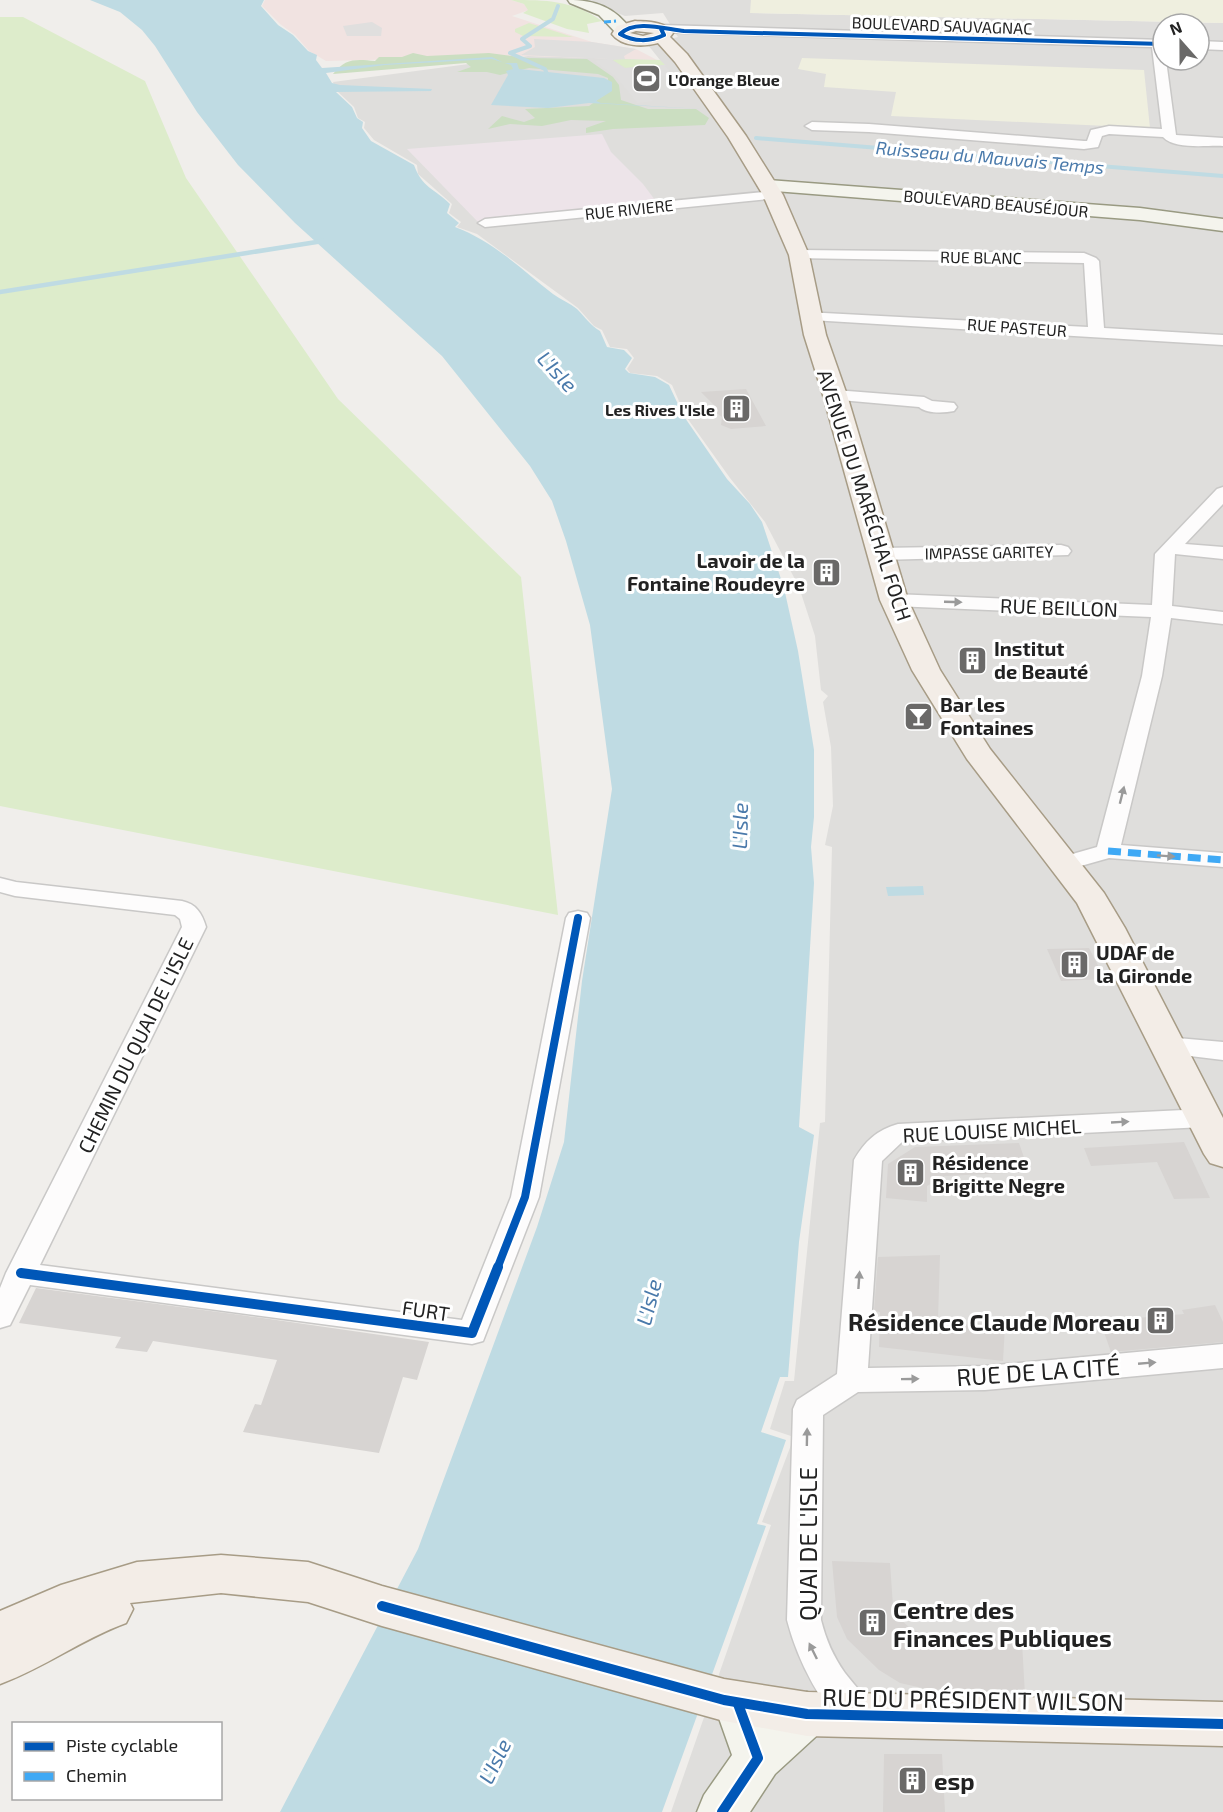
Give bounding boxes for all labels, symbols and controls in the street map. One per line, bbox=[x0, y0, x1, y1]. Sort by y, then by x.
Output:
street label: BOULEVARD SAUVAGNAC bbox=[851, 12, 1033, 38]
north arrow bbox=[1151, 12, 1211, 72]
text: N bbox=[1167, 17, 1184, 38]
sports icon: L'Orange Bleue bbox=[631, 63, 663, 95]
place label: L'Orange Bleue bbox=[668, 70, 780, 89]
water label: Ruisseau du Mauvais Temps bbox=[875, 136, 1105, 178]
street label: BOULEVARD BEAUSÉJOUR bbox=[903, 185, 1089, 221]
street label: RUE RIVIERE bbox=[584, 195, 674, 223]
street label: RUE BLANC bbox=[940, 247, 1022, 267]
street label: RUE PASTEUR bbox=[967, 314, 1067, 340]
water label: L'Isle bbox=[533, 345, 583, 397]
street label: AVENUE DU MARÉCHAL FOCH bbox=[813, 366, 917, 624]
building icon: Les Rives l'Isle bbox=[720, 393, 752, 425]
place label: Les Rives l'Isle bbox=[605, 400, 715, 419]
street label: IMPASSE GARITEY bbox=[924, 541, 1054, 563]
place label: Lavoir de la Fontaine Roudeyre bbox=[627, 548, 805, 596]
building icon: Lavoir de la Fontaine Roudeyre bbox=[810, 556, 842, 588]
street label: RUE BEILLON bbox=[1000, 593, 1118, 621]
one-way arrow bbox=[943, 598, 962, 607]
place label: Institut de Beauté bbox=[994, 636, 1088, 683]
building icon: Institut de Beauté bbox=[957, 644, 989, 676]
place label: Bar les Fontaines bbox=[940, 692, 1034, 739]
bar icon: Bar les Fontaines bbox=[903, 700, 935, 732]
one-way arrow bbox=[1118, 785, 1128, 804]
water label: L'Isle bbox=[726, 802, 752, 850]
one-way arrow bbox=[1156, 851, 1175, 861]
street label: CHEMIN DU QUAI DE L'ISLE bbox=[72, 933, 198, 1157]
place label: UDAF de la Gironde bbox=[1096, 940, 1192, 987]
building icon: UDAF de la Gironde bbox=[1059, 948, 1091, 980]
street label: RUE LOUISE MICHEL bbox=[902, 1113, 1082, 1147]
one-way arrow bbox=[1110, 1118, 1129, 1127]
place label: Résidence Brigitte Negre bbox=[932, 1150, 1065, 1197]
building icon: Résidence Brigitte Negre bbox=[895, 1157, 927, 1189]
one-way arrow bbox=[854, 1270, 864, 1289]
water label: L'Isle bbox=[630, 1276, 666, 1328]
street label: FURT bbox=[401, 1295, 452, 1325]
building icon: Résidence Claude Moreau bbox=[1145, 1305, 1177, 1337]
place label: Résidence Claude Moreau bbox=[848, 1307, 1140, 1336]
street label: RUE DE LA CITÉ bbox=[955, 1351, 1121, 1391]
one-way arrow bbox=[1137, 1358, 1156, 1368]
one-way arrow bbox=[901, 1374, 920, 1384]
one-way arrow bbox=[802, 1428, 812, 1447]
street label: QUAI DE L'ISLE bbox=[793, 1467, 822, 1621]
place label: Centre des Finances Publiques bbox=[893, 1595, 1112, 1652]
building icon: Centre des Finances Publiques bbox=[856, 1607, 888, 1639]
one-way arrow bbox=[809, 1643, 818, 1660]
street label: RUE DU PRÉSIDENT WILSON bbox=[822, 1682, 1124, 1716]
legend bbox=[12, 1722, 222, 1800]
text: Piste cyclable bbox=[66, 1734, 178, 1756]
water label: L'Isle bbox=[473, 1735, 515, 1787]
text: Chemin bbox=[66, 1764, 127, 1786]
building icon: esp bbox=[897, 1764, 929, 1796]
place label: esp bbox=[934, 1766, 975, 1795]

